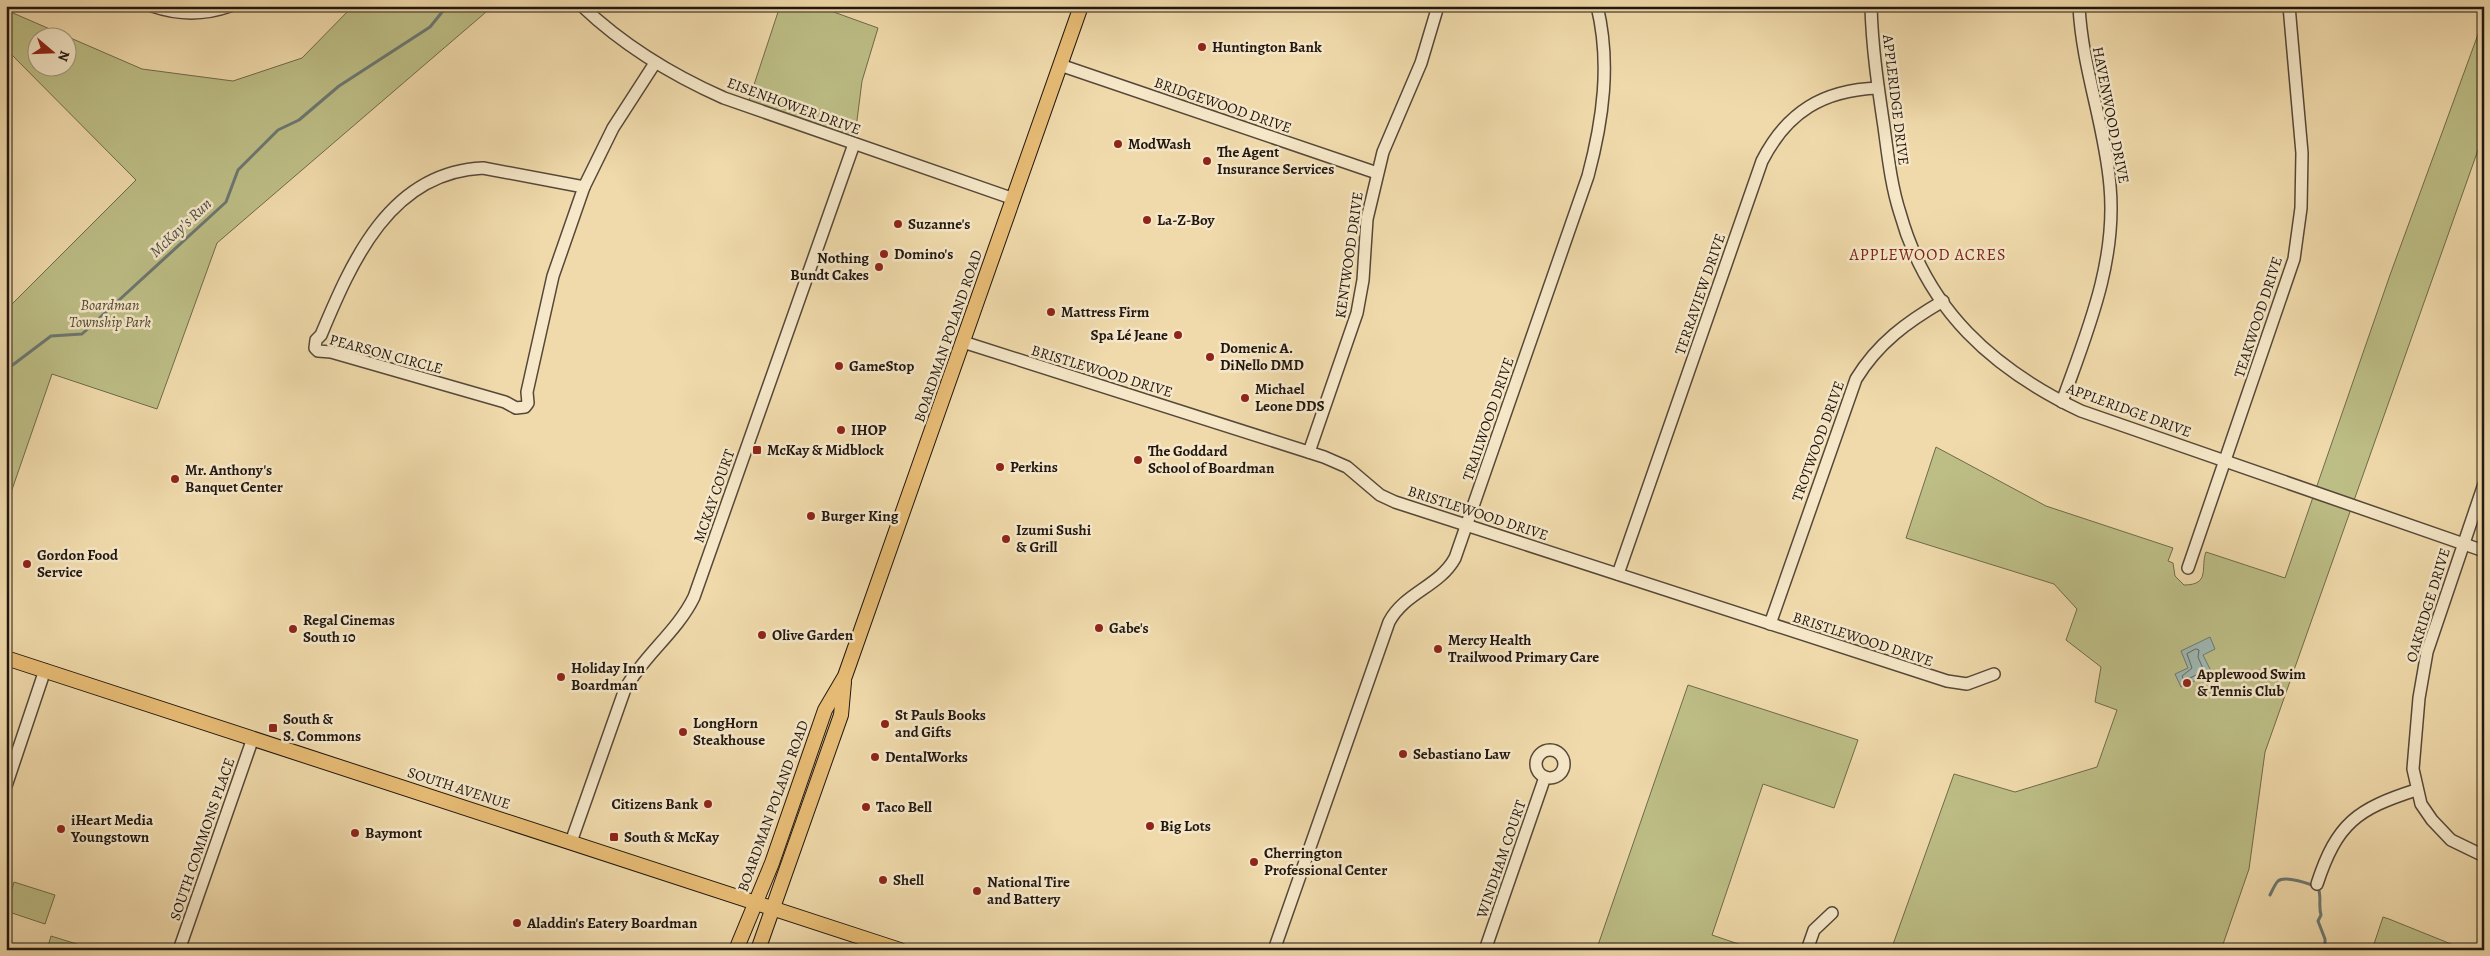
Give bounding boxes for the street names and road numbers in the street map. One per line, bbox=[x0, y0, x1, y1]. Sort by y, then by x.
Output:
street label: APPLERIDGE DRIVE bbox=[1878, 32, 1914, 167]
street label: HAVENWOOD DRIVE bbox=[2088, 45, 2134, 185]
street label: EISENHOWER DRIVE bbox=[724, 72, 864, 140]
street label: BRIDGEWOOD DRIVE bbox=[1152, 72, 1294, 138]
street label: KENTWOOD DRIVE bbox=[1330, 190, 1368, 320]
street label: TERRAVIEW DRIVE bbox=[1670, 231, 1730, 357]
street label: BOARDMAN POLAND ROAD bbox=[909, 247, 987, 425]
street label: TEAKWOOD DRIVE bbox=[2229, 254, 2287, 380]
street label: PEARSON CIRCLE bbox=[327, 329, 445, 379]
street label: BRISTLEWOOD DRIVE bbox=[1029, 340, 1175, 402]
street label: TRAILWOOD DRIVE bbox=[1457, 355, 1519, 483]
street label: TROTWOOD DRIVE bbox=[1787, 378, 1849, 504]
street label: APPLERIDGE DRIVE bbox=[2063, 378, 2194, 442]
street label: MCKAY COURT bbox=[689, 446, 740, 545]
street label: BRISTLEWOOD DRIVE bbox=[1405, 481, 1551, 545]
street label: OAKRIDGE DRIVE bbox=[2401, 545, 2455, 665]
street label: BRISTLEWOOD DRIVE bbox=[1790, 607, 1936, 671]
street label: BOARDMAN POLAND ROAD bbox=[733, 717, 813, 895]
street label: SOUTH COMMONS PLACE bbox=[165, 755, 239, 923]
street label: SOUTH AVENUE bbox=[405, 762, 513, 814]
street label: WINDHAM COURT bbox=[1471, 797, 1531, 922]

